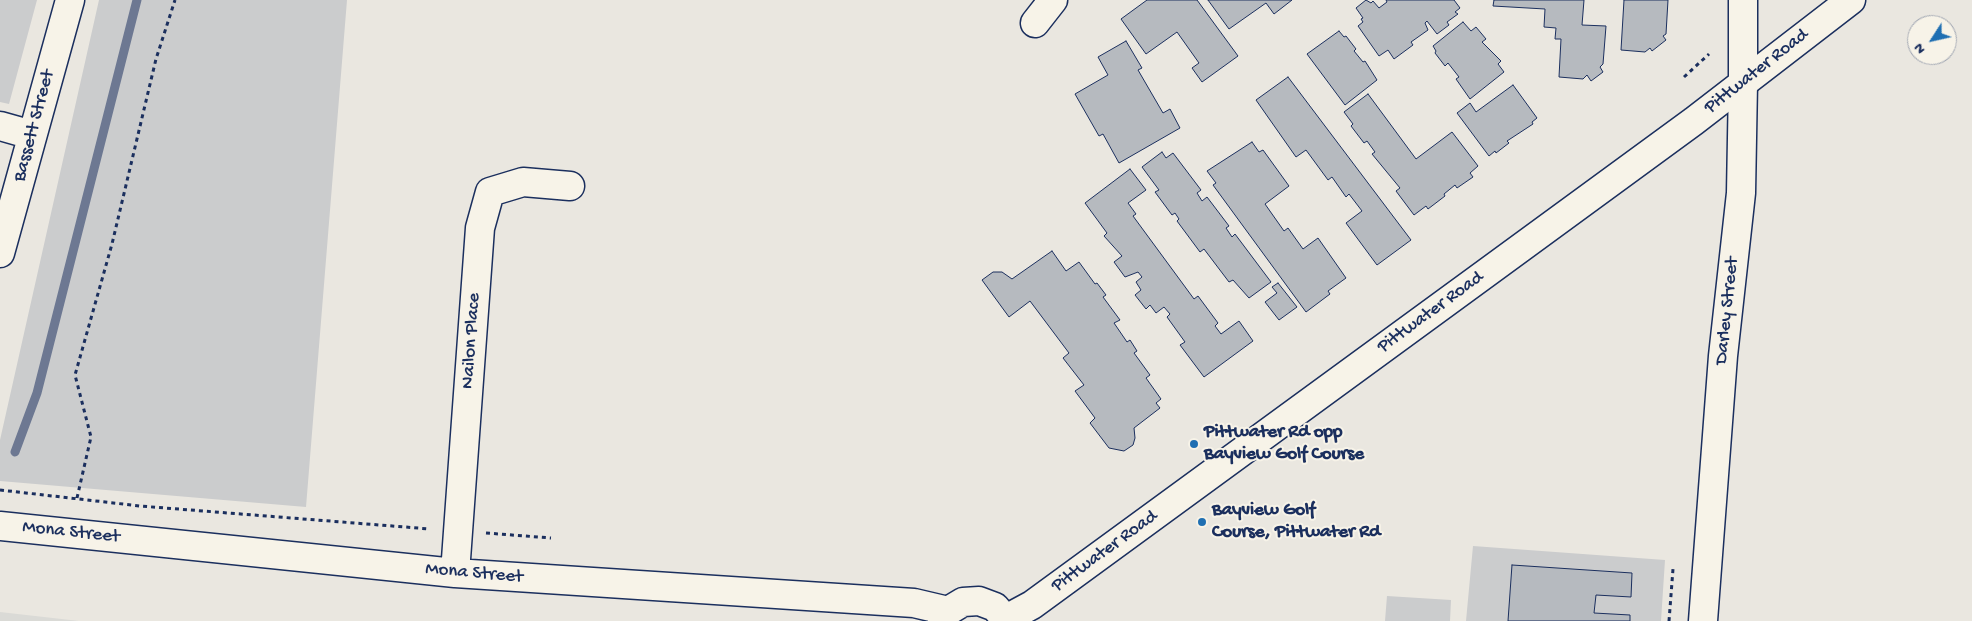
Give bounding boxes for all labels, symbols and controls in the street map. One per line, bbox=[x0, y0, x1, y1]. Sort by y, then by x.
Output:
north arrow bbox=[1907, 15, 1957, 65]
street label: Pittwater Road bbox=[1700, 24, 1814, 120]
text: N bbox=[1911, 40, 1930, 57]
street label: Bassett Street bbox=[9, 68, 61, 184]
street label: Darley Street bbox=[1711, 256, 1745, 366]
street label: Pittwater Road bbox=[1373, 267, 1489, 359]
street label: Nailon Place bbox=[457, 292, 487, 390]
place label: Pittwater Rd opp Bayview Golf Course bbox=[1204, 422, 1364, 466]
marker: Pittwater Rd opp Bayview Golf Course bbox=[1188, 438, 1200, 450]
place label: Bayview Golf Course, Pittwater Rd bbox=[1212, 500, 1380, 544]
street label: Pittwater Road bbox=[1047, 506, 1163, 598]
marker: Bayview Golf Course, Pittwater Rd bbox=[1196, 516, 1208, 528]
street label: Mona Street bbox=[21, 517, 121, 549]
street label: Mona Street bbox=[424, 558, 524, 590]

